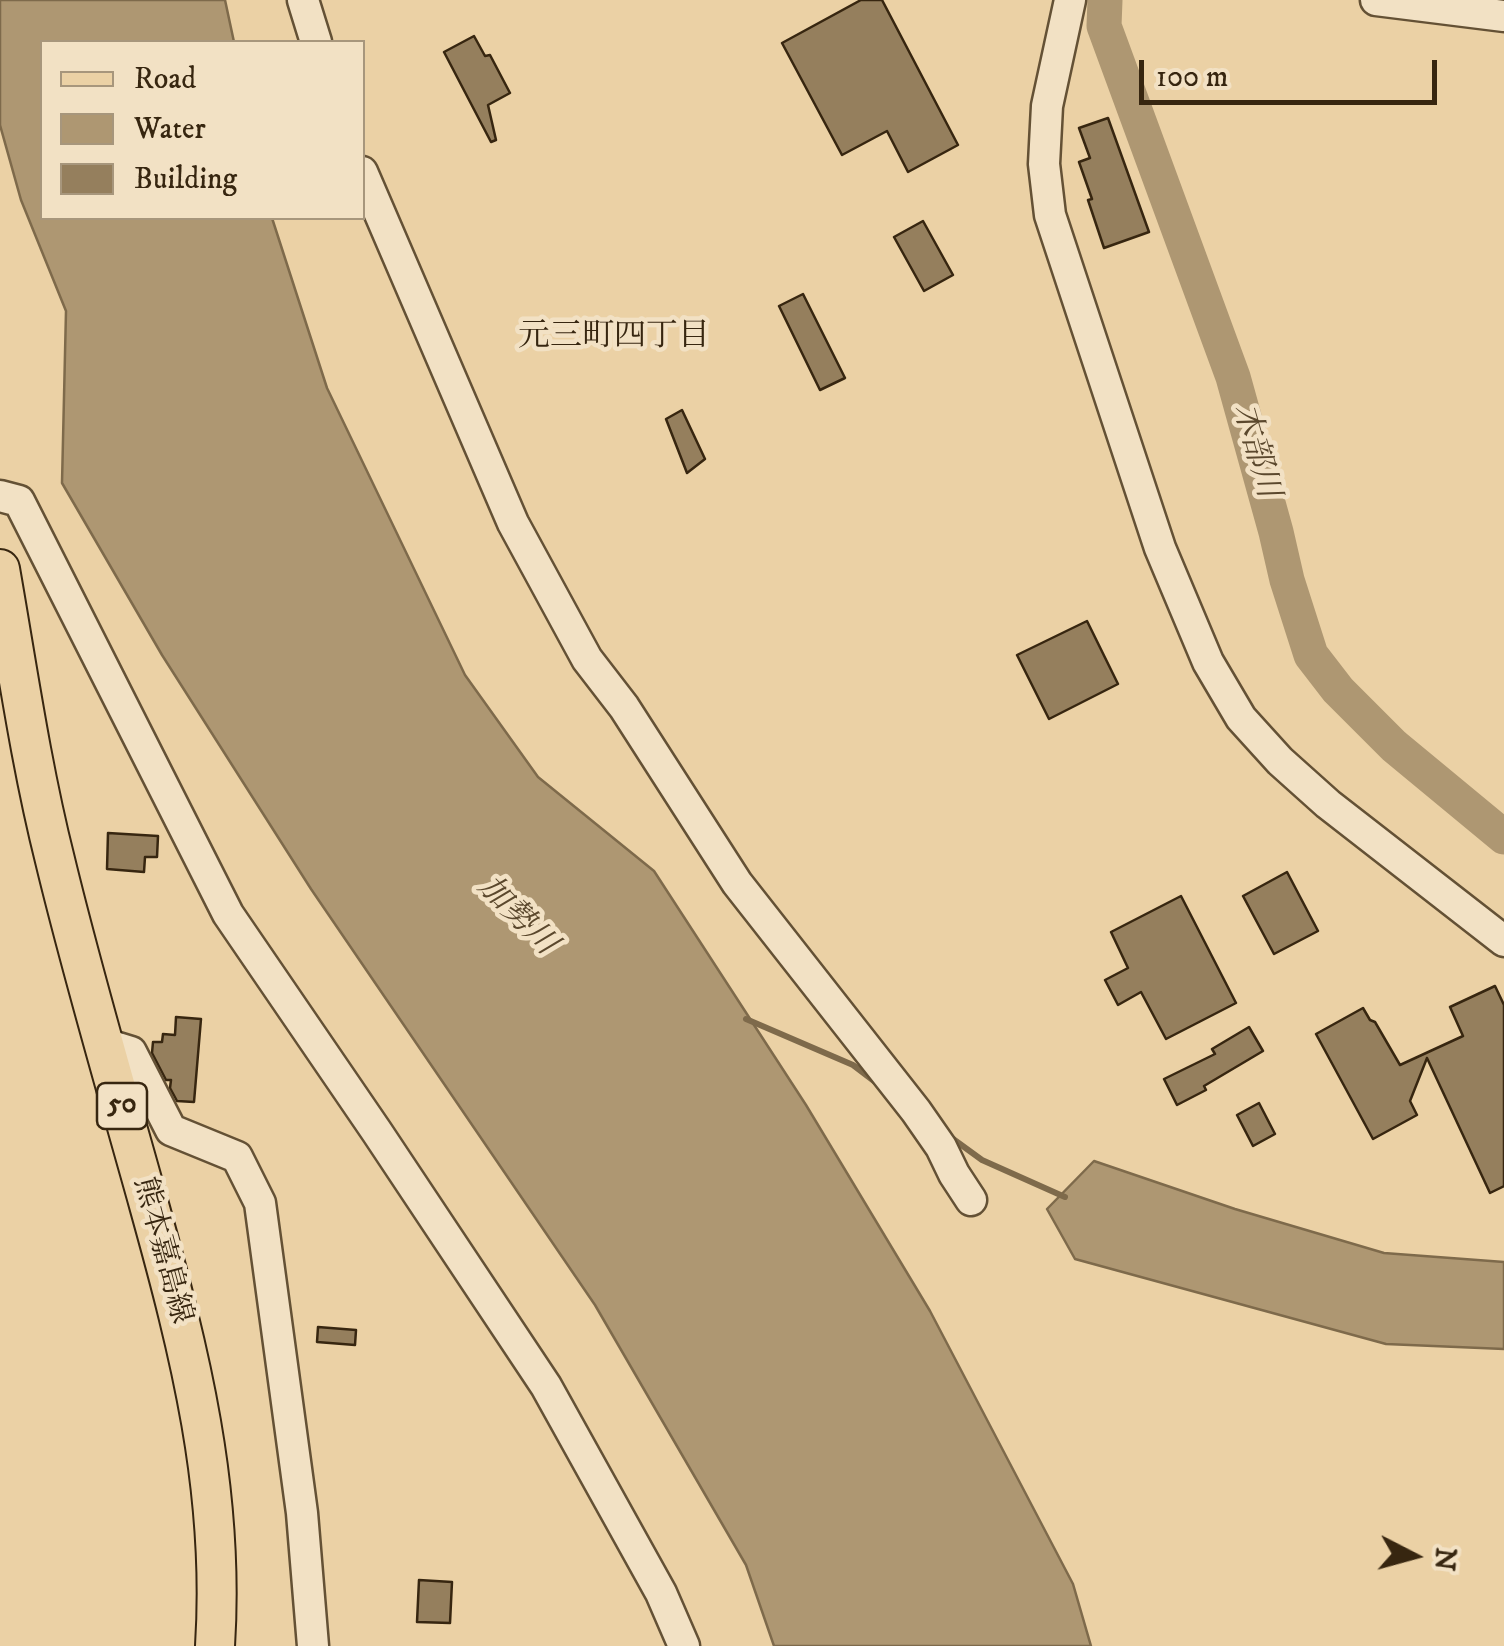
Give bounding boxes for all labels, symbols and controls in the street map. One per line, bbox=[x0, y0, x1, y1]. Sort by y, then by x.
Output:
legend bbox=[40, 40, 365, 220]
scale bar bbox=[1144, 40, 1442, 102]
text: 100 m bbox=[1156, 59, 1228, 96]
text: Road bbox=[134, 61, 196, 98]
text: Water bbox=[134, 111, 206, 148]
text: Building bbox=[134, 161, 237, 198]
district label: 元三町四丁目 bbox=[518, 319, 710, 357]
water label: 木部川 bbox=[1222, 400, 1286, 502]
water label: 加勢川 bbox=[468, 869, 564, 965]
road number: 50 bbox=[97, 1083, 147, 1129]
street label: 熊本嘉島線 bbox=[124, 1174, 198, 1328]
north arrow bbox=[1364, 1506, 1464, 1606]
text: N bbox=[1426, 1546, 1463, 1572]

